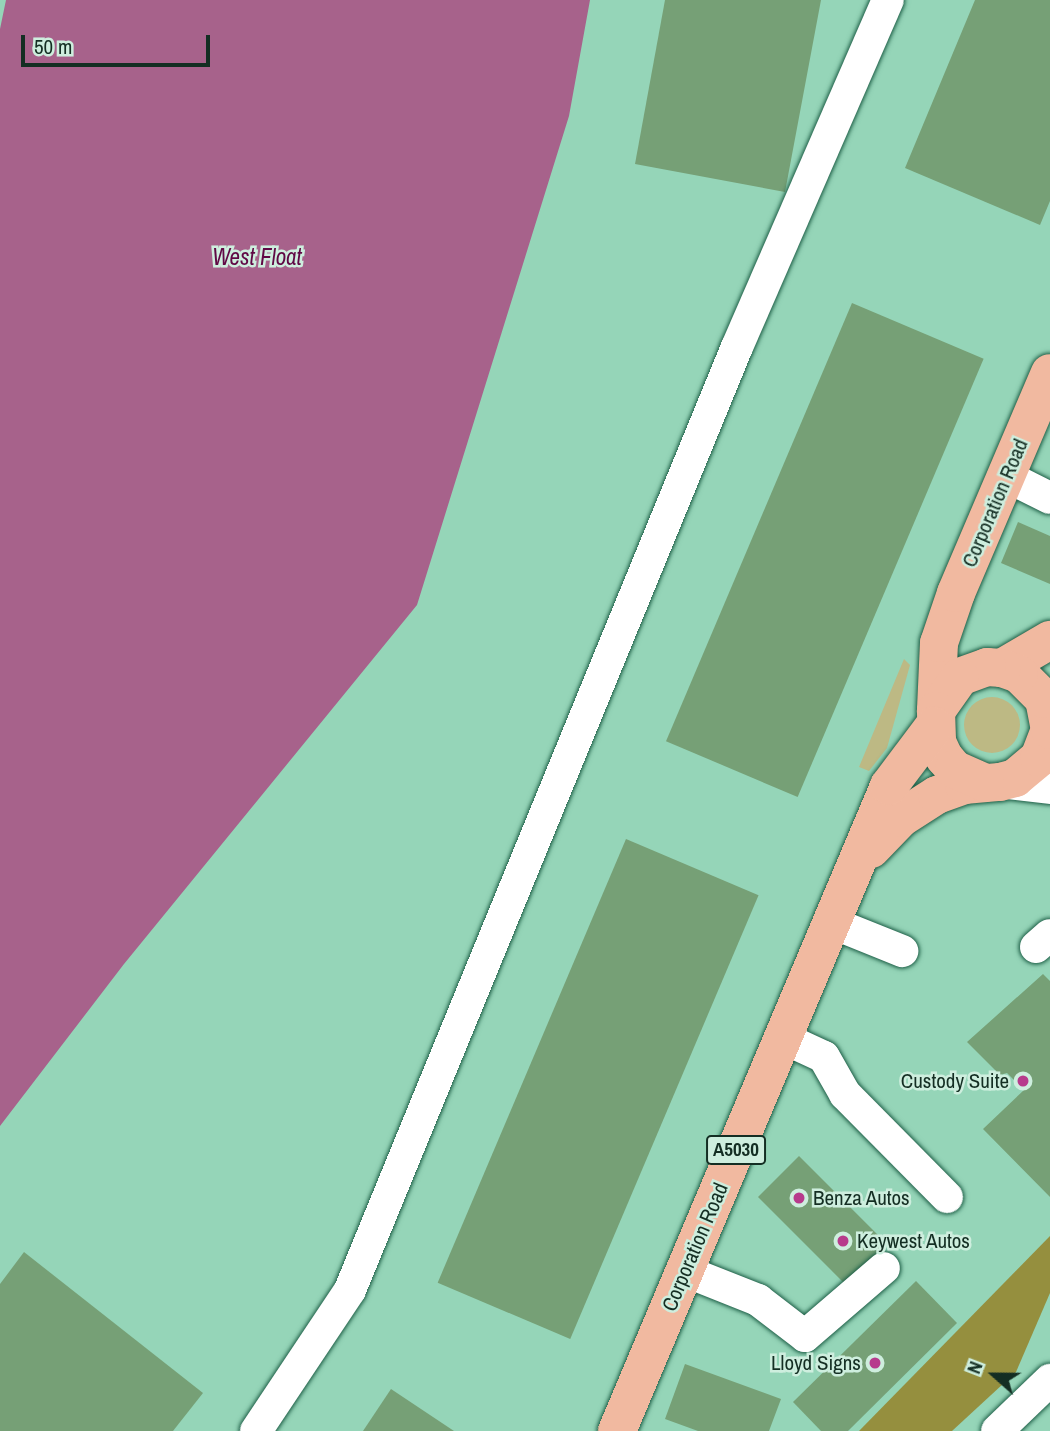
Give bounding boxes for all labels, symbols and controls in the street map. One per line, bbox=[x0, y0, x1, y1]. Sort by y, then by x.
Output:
scale bar bbox=[24, 21, 214, 65]
text: 50 m bbox=[34, 32, 72, 61]
water label: West Float bbox=[212, 243, 302, 271]
street label: Corporation Road bbox=[957, 435, 1033, 571]
place label: Custody Suite bbox=[901, 1068, 1009, 1094]
marker: Custody Suite bbox=[1015, 1073, 1031, 1089]
road number: A5030 bbox=[704, 1134, 768, 1166]
street label: Corporation Road bbox=[657, 1179, 733, 1315]
place label: Benza Autos bbox=[813, 1185, 911, 1211]
marker: Benza Autos bbox=[791, 1190, 807, 1206]
place label: Keywest Autos bbox=[857, 1228, 971, 1254]
marker: Keywest Autos bbox=[835, 1233, 851, 1249]
north arrow bbox=[959, 1340, 1029, 1410]
place label: Lloyd Signs bbox=[771, 1350, 861, 1376]
marker: Lloyd Signs bbox=[867, 1355, 883, 1371]
text: N bbox=[960, 1358, 989, 1377]

